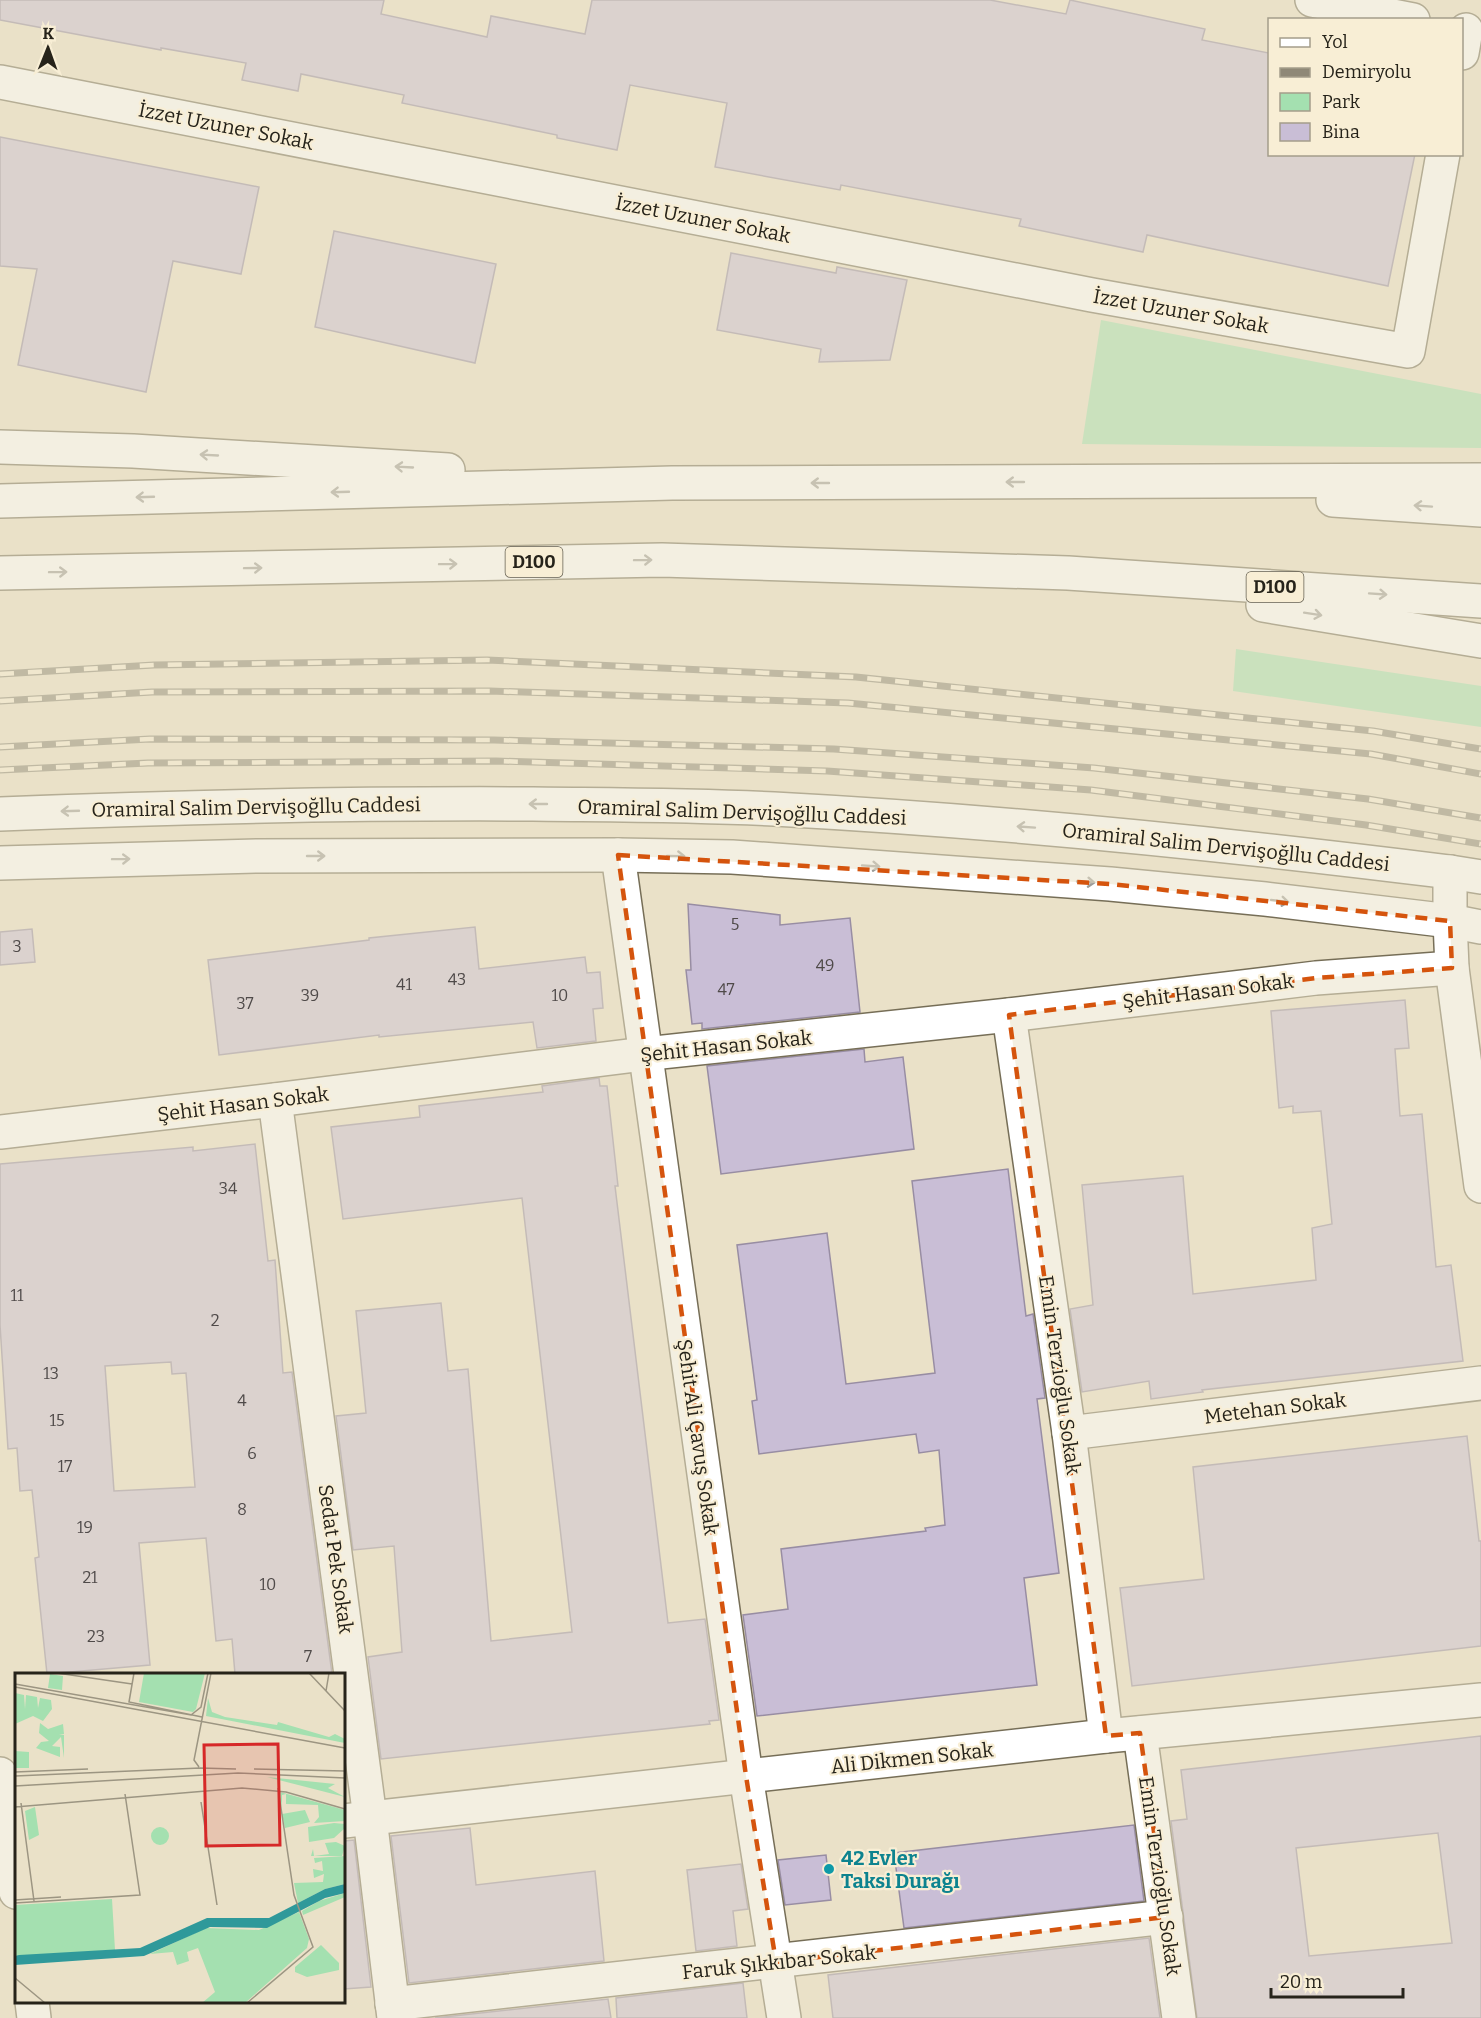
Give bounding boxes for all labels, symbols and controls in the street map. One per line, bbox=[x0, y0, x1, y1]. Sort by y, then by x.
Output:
north arrow bbox=[18, 18, 78, 78]
legend bbox=[1268, 18, 1463, 156]
text: K bbox=[42, 24, 55, 43]
text: Yol bbox=[1322, 31, 1348, 53]
text: Demiryolu bbox=[1322, 61, 1411, 83]
text: Park bbox=[1322, 91, 1361, 113]
street label: İzzet Uzuner Sokak bbox=[136, 97, 316, 155]
text: Bina bbox=[1322, 121, 1360, 143]
street label: İzzet Uzuner Sokak bbox=[613, 190, 793, 248]
street label: İzzet Uzuner Sokak bbox=[1091, 284, 1271, 338]
one-way arrow bbox=[200, 450, 220, 461]
one-way arrow bbox=[394, 461, 414, 472]
one-way arrow bbox=[1005, 476, 1025, 488]
one-way arrow bbox=[810, 477, 830, 489]
one-way arrow bbox=[331, 486, 351, 498]
one-way arrow bbox=[136, 491, 156, 503]
one-way arrow bbox=[1413, 501, 1433, 512]
road number: D100 bbox=[506, 547, 562, 577]
one-way arrow bbox=[633, 554, 653, 566]
one-way arrow bbox=[438, 558, 458, 570]
one-way arrow bbox=[243, 562, 263, 574]
one-way arrow bbox=[48, 566, 68, 578]
road number: D100 bbox=[1246, 572, 1304, 602]
one-way arrow bbox=[1368, 589, 1388, 600]
one-way arrow bbox=[1302, 608, 1322, 619]
street label: Oramiral Salim Dervişoğllu Caddesi bbox=[91, 792, 421, 822]
street label: Oramiral Salim Dervişoğllu Caddesi bbox=[577, 794, 907, 830]
one-way arrow bbox=[529, 798, 549, 810]
one-way arrow bbox=[61, 806, 81, 817]
street label: Oramiral Salim Dervişoğllu Caddesi bbox=[1061, 818, 1391, 876]
one-way arrow bbox=[1017, 822, 1037, 833]
one-way arrow bbox=[306, 850, 326, 862]
one-way arrow bbox=[666, 850, 686, 862]
one-way arrow bbox=[111, 853, 131, 865]
one-way arrow bbox=[861, 861, 880, 872]
one-way arrow bbox=[1076, 877, 1096, 888]
one-way arrow bbox=[1270, 896, 1290, 907]
house number: 5 bbox=[731, 915, 739, 934]
house number: 3 bbox=[12, 937, 22, 956]
house number: 49 bbox=[816, 956, 834, 975]
street label: Şehit Hasan Sokak bbox=[1121, 969, 1296, 1013]
house number: 43 bbox=[448, 970, 466, 989]
house number: 41 bbox=[396, 975, 412, 994]
house number: 47 bbox=[717, 980, 735, 999]
house number: 39 bbox=[301, 986, 319, 1005]
house number: 10 bbox=[552, 986, 568, 1005]
house number: 37 bbox=[236, 994, 254, 1013]
street label: Şehit Hasan Sokak bbox=[639, 1025, 814, 1067]
street label: Şehit Hasan Sokak bbox=[156, 1082, 331, 1126]
house number: 34 bbox=[219, 1179, 238, 1198]
street label: Emin Terzioğlu Sokak bbox=[1034, 1274, 1086, 1477]
house number: 11 bbox=[11, 1286, 24, 1305]
house number: 2 bbox=[211, 1311, 219, 1330]
street label: Şehit Ali Çavuş Sokak bbox=[672, 1337, 724, 1537]
house number: 13 bbox=[43, 1364, 59, 1383]
street label: Metehan Sokak bbox=[1203, 1387, 1348, 1429]
house number: 4 bbox=[237, 1391, 247, 1410]
house number: 15 bbox=[49, 1411, 65, 1430]
house number: 6 bbox=[247, 1444, 257, 1463]
house number: 17 bbox=[58, 1457, 72, 1476]
street label: Sedat Pek Sokak bbox=[314, 1483, 358, 1636]
house number: 8 bbox=[237, 1500, 247, 1519]
house number: 19 bbox=[77, 1518, 93, 1537]
house number: 21 bbox=[82, 1568, 98, 1587]
house number: 10 bbox=[260, 1575, 276, 1594]
house number: 23 bbox=[87, 1627, 105, 1646]
house number: 7 bbox=[304, 1647, 312, 1666]
inset map bbox=[15, 1673, 345, 2003]
street label: Ali Dikmen Sokak bbox=[829, 1737, 995, 1778]
street label: Emin Terzioğlu Sokak bbox=[1134, 1775, 1186, 1978]
place label: 42 Evler Taksi Durağı bbox=[841, 1846, 960, 1893]
marker: 42 Evler Taksi Durağı bbox=[822, 1862, 836, 1876]
street label: Faruk Şıkkıbar Sokak bbox=[681, 1940, 878, 1984]
scale bar bbox=[1271, 1961, 1403, 1999]
text: 20 m bbox=[1280, 1971, 1322, 1993]

